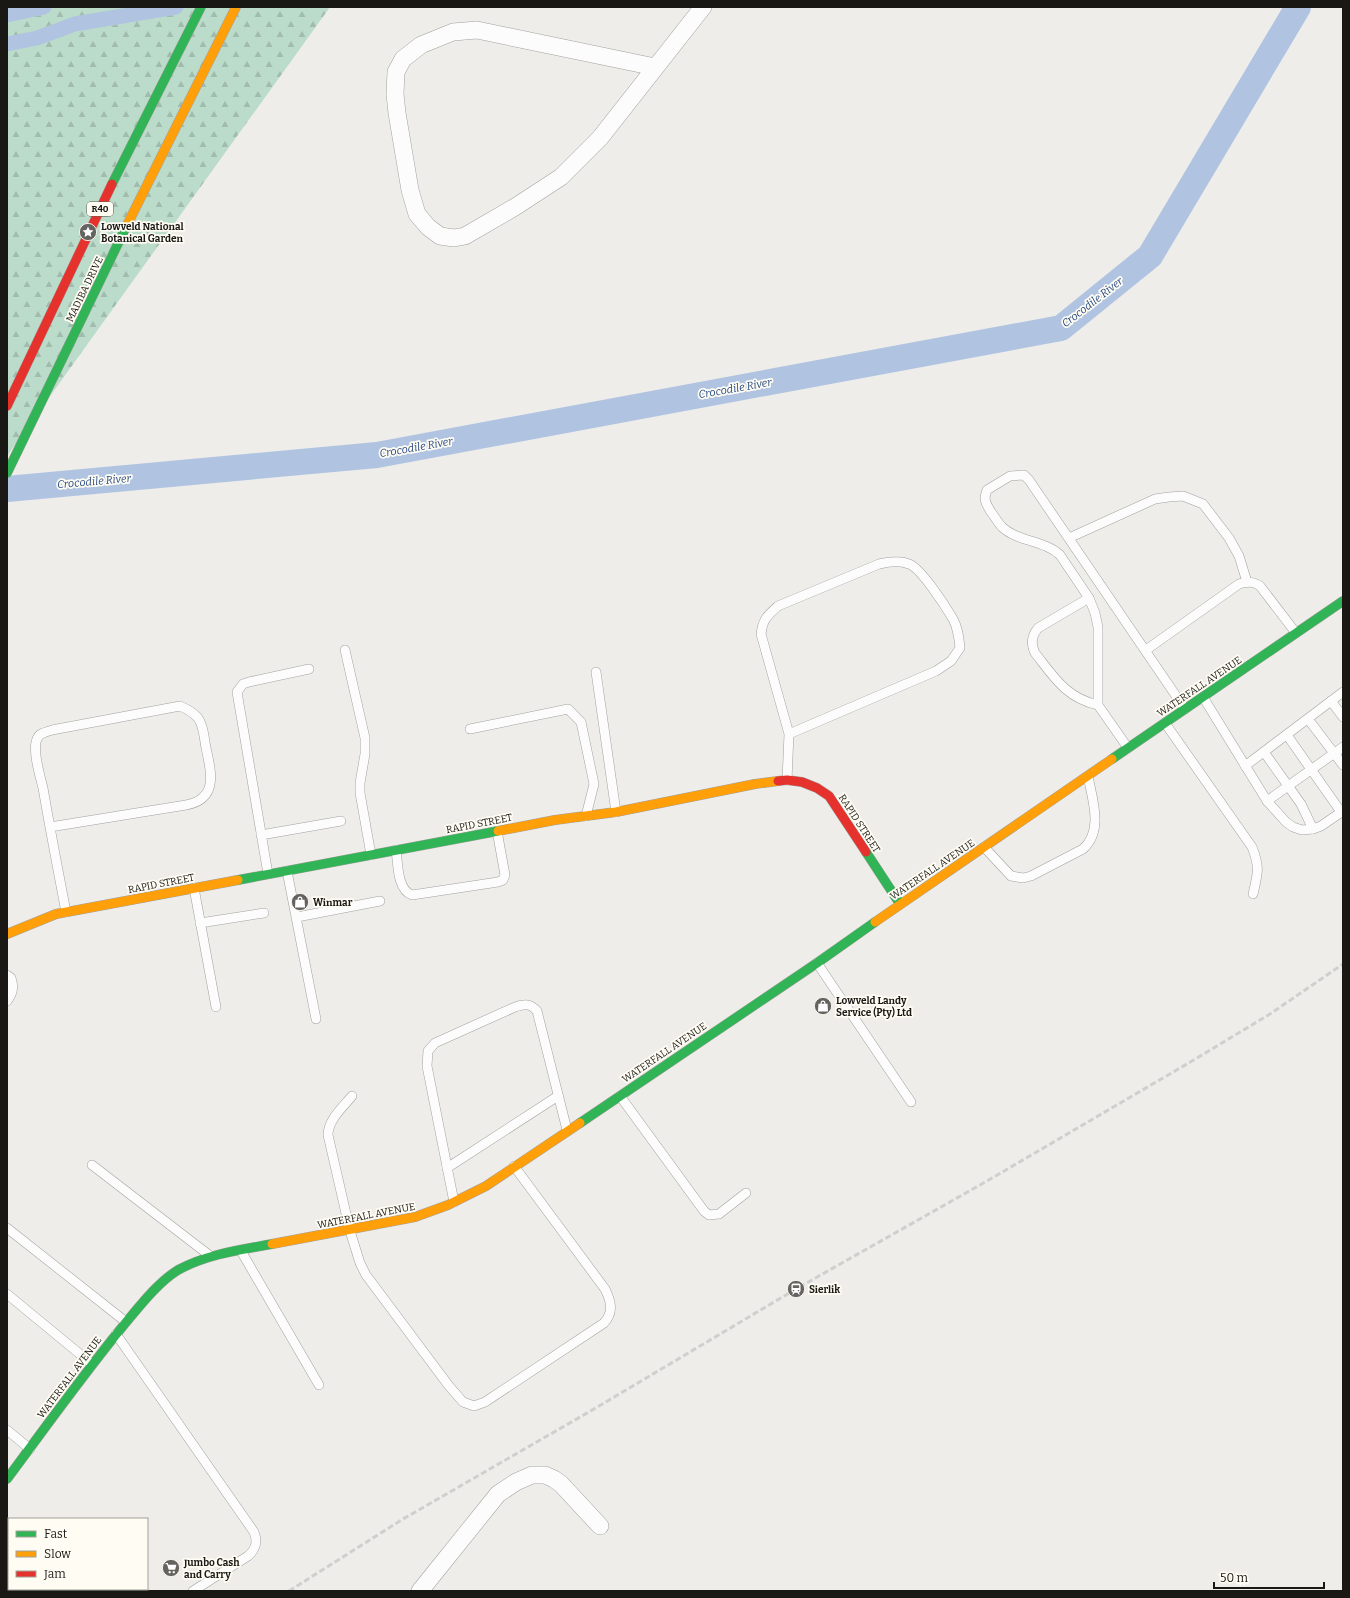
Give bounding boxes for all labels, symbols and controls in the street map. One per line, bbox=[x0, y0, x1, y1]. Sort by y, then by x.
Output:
road number: R40 bbox=[87, 202, 113, 216]
place label: Lowveld National Botanical Garden bbox=[101, 221, 184, 245]
place icon: Lowveld National Botanical Garden bbox=[78, 222, 98, 242]
street label: MADIBA DRIVE bbox=[64, 255, 106, 324]
water label: Crocodile River bbox=[1059, 274, 1126, 330]
water label: Crocodile River bbox=[698, 376, 773, 401]
water label: Crocodile River bbox=[379, 435, 454, 460]
water label: Crocodile River bbox=[57, 472, 132, 491]
street label: WATERFALL AVENUE bbox=[1155, 654, 1244, 720]
street label: RAPID STREET bbox=[836, 792, 883, 855]
street label: RAPID STREET bbox=[445, 812, 514, 836]
street label: WATERFALL AVENUE bbox=[888, 837, 977, 903]
street label: RAPID STREET bbox=[127, 872, 196, 896]
shop icon: Winmar bbox=[290, 892, 310, 912]
place label: Winmar bbox=[313, 897, 353, 909]
place label: Lowveld Landy Service (Pty) Ltd bbox=[836, 995, 912, 1019]
shop icon: Lowveld Landy Service (Pty) Ltd bbox=[813, 996, 833, 1016]
street label: WATERFALL AVENUE bbox=[620, 1020, 709, 1086]
street label: WATERFALL AVENUE bbox=[316, 1201, 416, 1231]
station icon: Sierlik bbox=[786, 1279, 806, 1299]
place label: Sierlik bbox=[809, 1284, 840, 1296]
street label: WATERFALL AVENUE bbox=[35, 1334, 104, 1421]
legend bbox=[8, 1518, 148, 1590]
text: Fast bbox=[44, 1527, 68, 1541]
text: Slow bbox=[44, 1547, 71, 1561]
place label: Jumbo Cash and Carry bbox=[183, 1557, 240, 1581]
supermarket icon: Jumbo Cash and Carry bbox=[161, 1558, 181, 1578]
scale bar bbox=[1214, 1564, 1324, 1590]
text: Jam bbox=[43, 1567, 66, 1581]
text: 50 m bbox=[1220, 1571, 1249, 1585]

